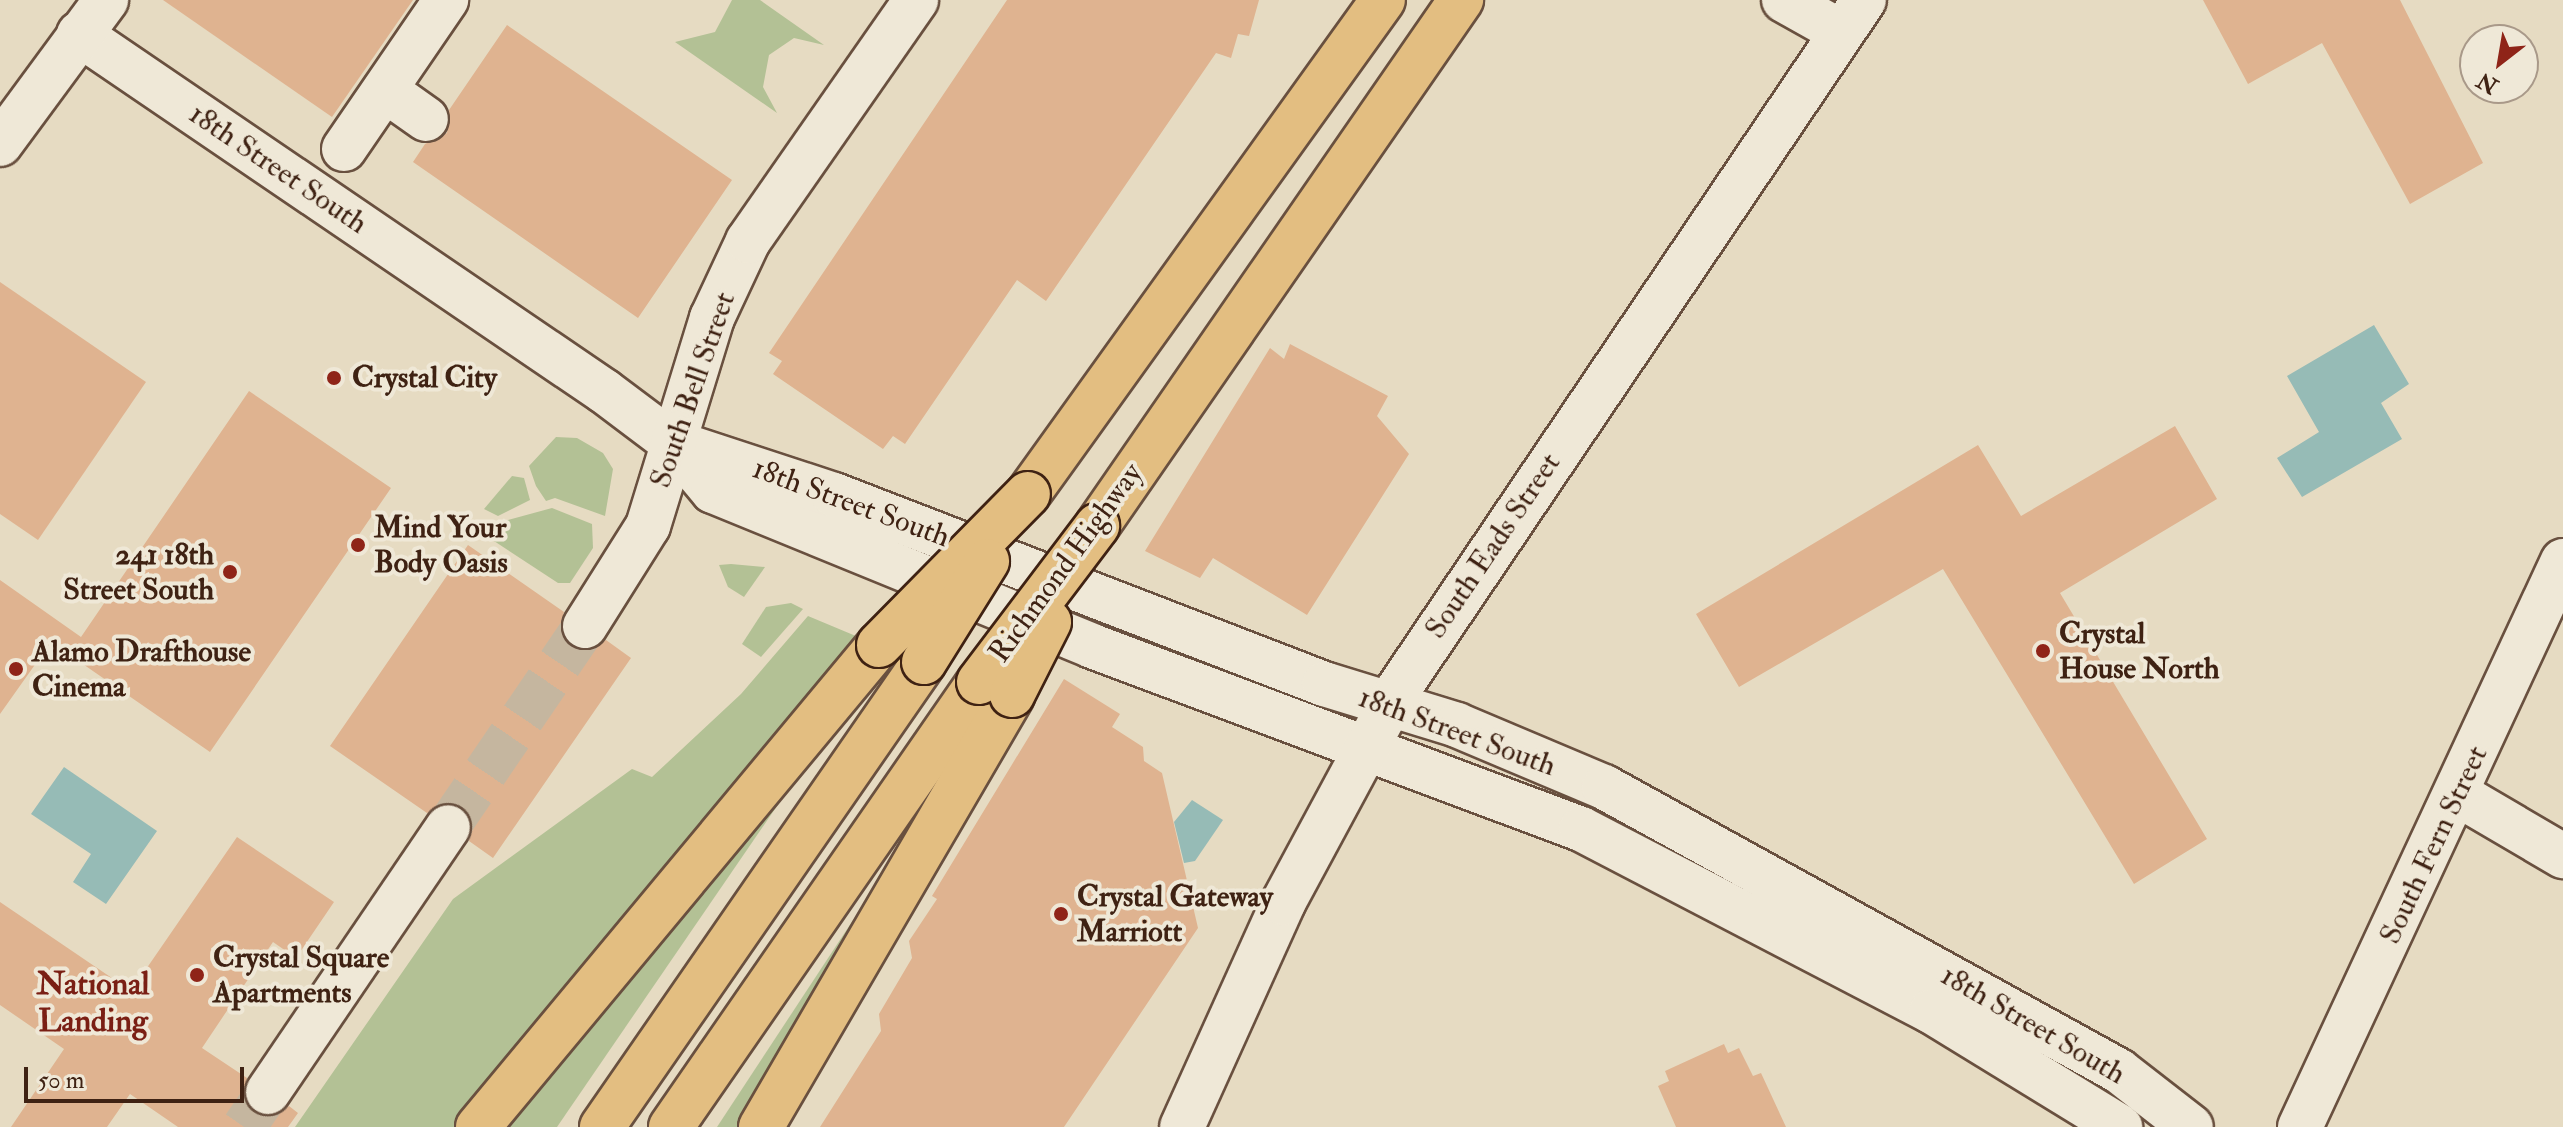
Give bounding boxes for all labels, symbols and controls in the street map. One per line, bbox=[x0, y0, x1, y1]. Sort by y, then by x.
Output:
north arrow bbox=[2459, 24, 2539, 104]
text: N bbox=[2472, 66, 2503, 100]
street label: 18th Street South bbox=[182, 96, 374, 242]
street label: South Bell Street bbox=[643, 287, 743, 493]
place label: Crystal City bbox=[352, 360, 497, 396]
marker: Crystal City bbox=[323, 367, 345, 389]
street label: South Eads Street bbox=[1418, 446, 1568, 646]
street label: 18th Street South bbox=[747, 451, 955, 555]
street label: Richmond Highway bbox=[982, 456, 1150, 670]
place label: Mind Your Body Oasis bbox=[374, 510, 508, 580]
marker: Mind Your Body Oasis bbox=[349, 536, 367, 554]
place label: 241 18th Street South bbox=[63, 537, 214, 608]
marker: 241 18th Street South bbox=[221, 563, 239, 581]
place label: Crystal House North bbox=[2059, 616, 2220, 686]
place label: Alamo Drafthouse Cinema bbox=[32, 634, 251, 704]
marker: Crystal House North bbox=[2034, 642, 2052, 660]
marker: Alamo Drafthouse Cinema bbox=[7, 660, 25, 678]
street label: 18th Street South bbox=[1353, 680, 1561, 784]
street label: South Fern Street bbox=[2372, 740, 2496, 950]
place label: Crystal Gateway Marriott bbox=[1077, 879, 1273, 950]
marker: Crystal Gateway Marriott bbox=[1052, 905, 1070, 923]
place label: Crystal Square Apartments bbox=[213, 940, 389, 1010]
street label: 18th Street South bbox=[1934, 958, 2132, 1092]
district label: National Landing bbox=[36, 966, 150, 1041]
marker: Crystal Square Apartments bbox=[188, 966, 206, 984]
scale bar bbox=[28, 1051, 248, 1101]
text: 50 m bbox=[38, 1065, 84, 1096]

